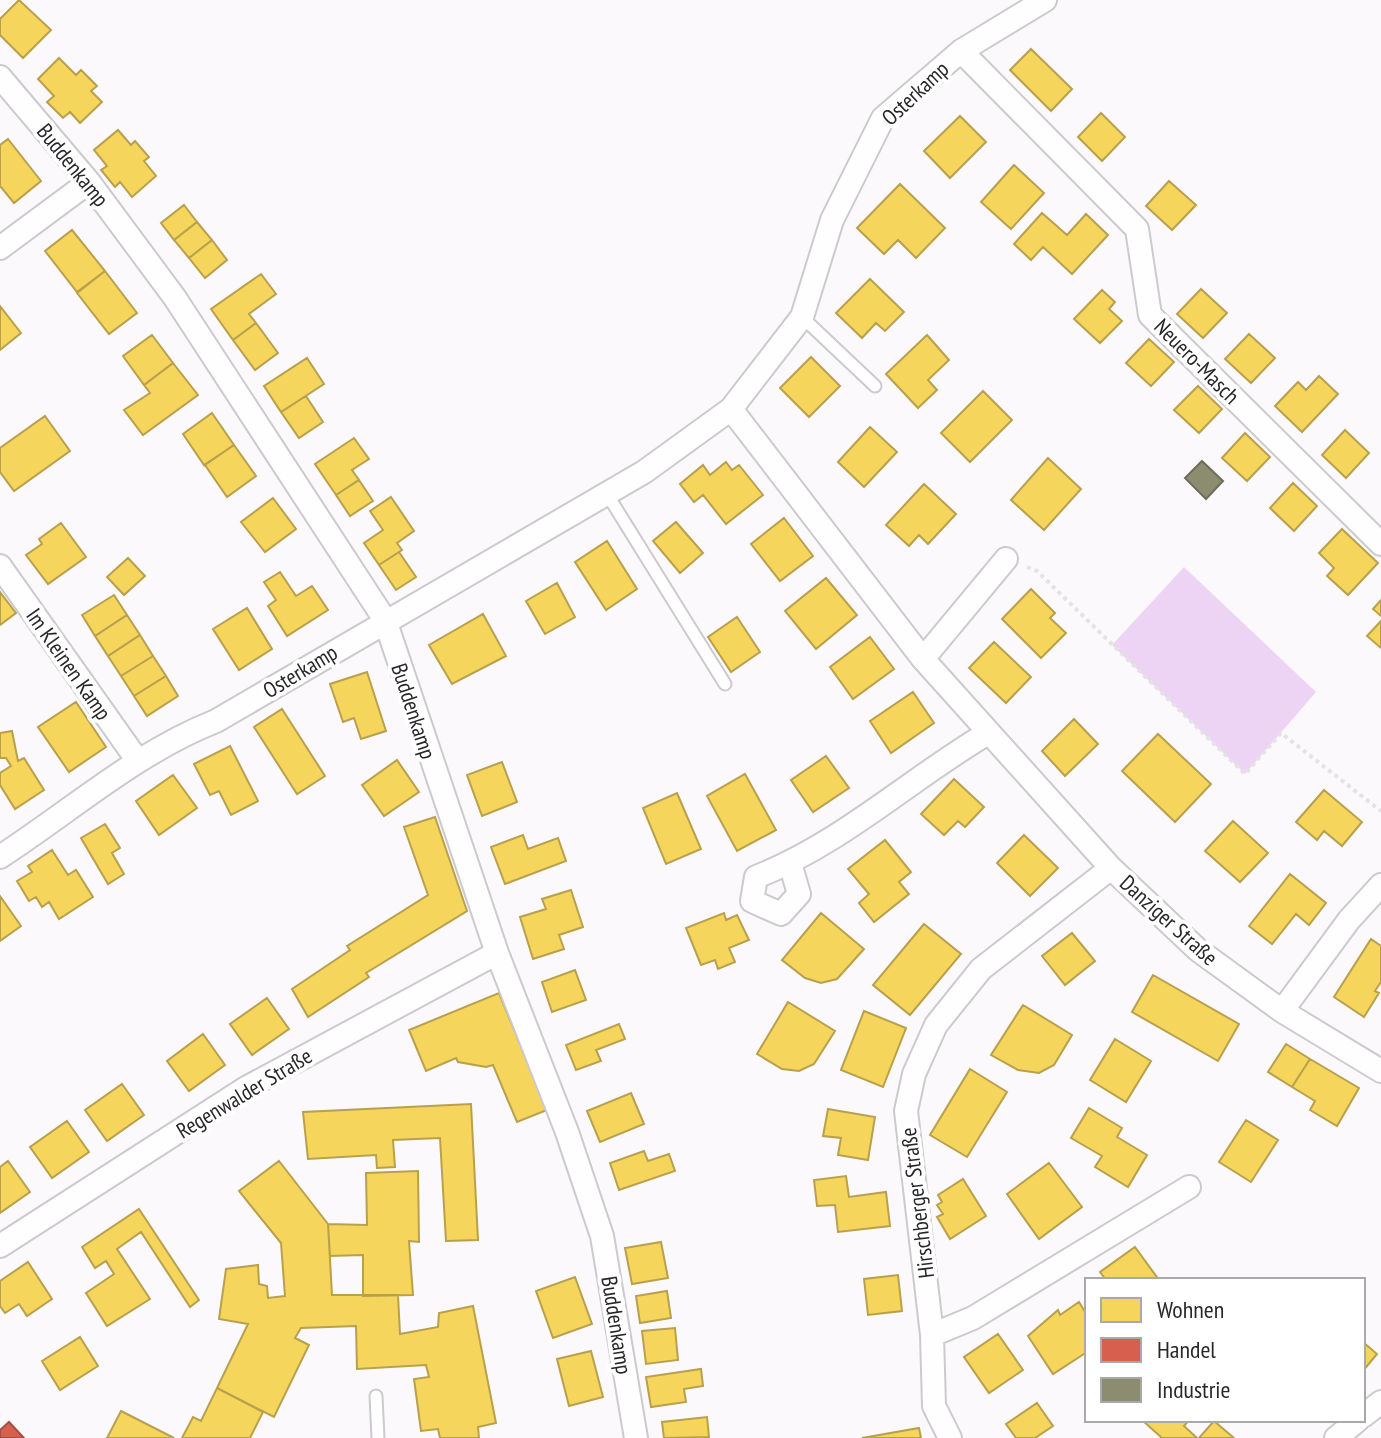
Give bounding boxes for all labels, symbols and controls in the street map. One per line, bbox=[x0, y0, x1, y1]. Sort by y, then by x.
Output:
street label: Osterkamp bbox=[876, 55, 954, 131]
street label: Buddenkamp bbox=[31, 118, 115, 212]
street label: Neuero-Masch bbox=[1148, 312, 1246, 410]
street label: Im Kleinen Kamp bbox=[20, 603, 118, 725]
street label: Osterkamp bbox=[258, 638, 342, 704]
street label: Buddenkamp bbox=[385, 660, 443, 762]
street label: Danziger Straße bbox=[1114, 869, 1224, 971]
street label: Regenwalder Straße bbox=[171, 1042, 317, 1144]
street label: Hirschberger Straße bbox=[894, 1126, 940, 1280]
street label: Buddenkamp bbox=[595, 1274, 639, 1376]
legend bbox=[1085, 1278, 1365, 1422]
text: Wohnen bbox=[1157, 1294, 1224, 1325]
text: Handel bbox=[1157, 1334, 1216, 1365]
text: Industrie bbox=[1157, 1374, 1230, 1405]

